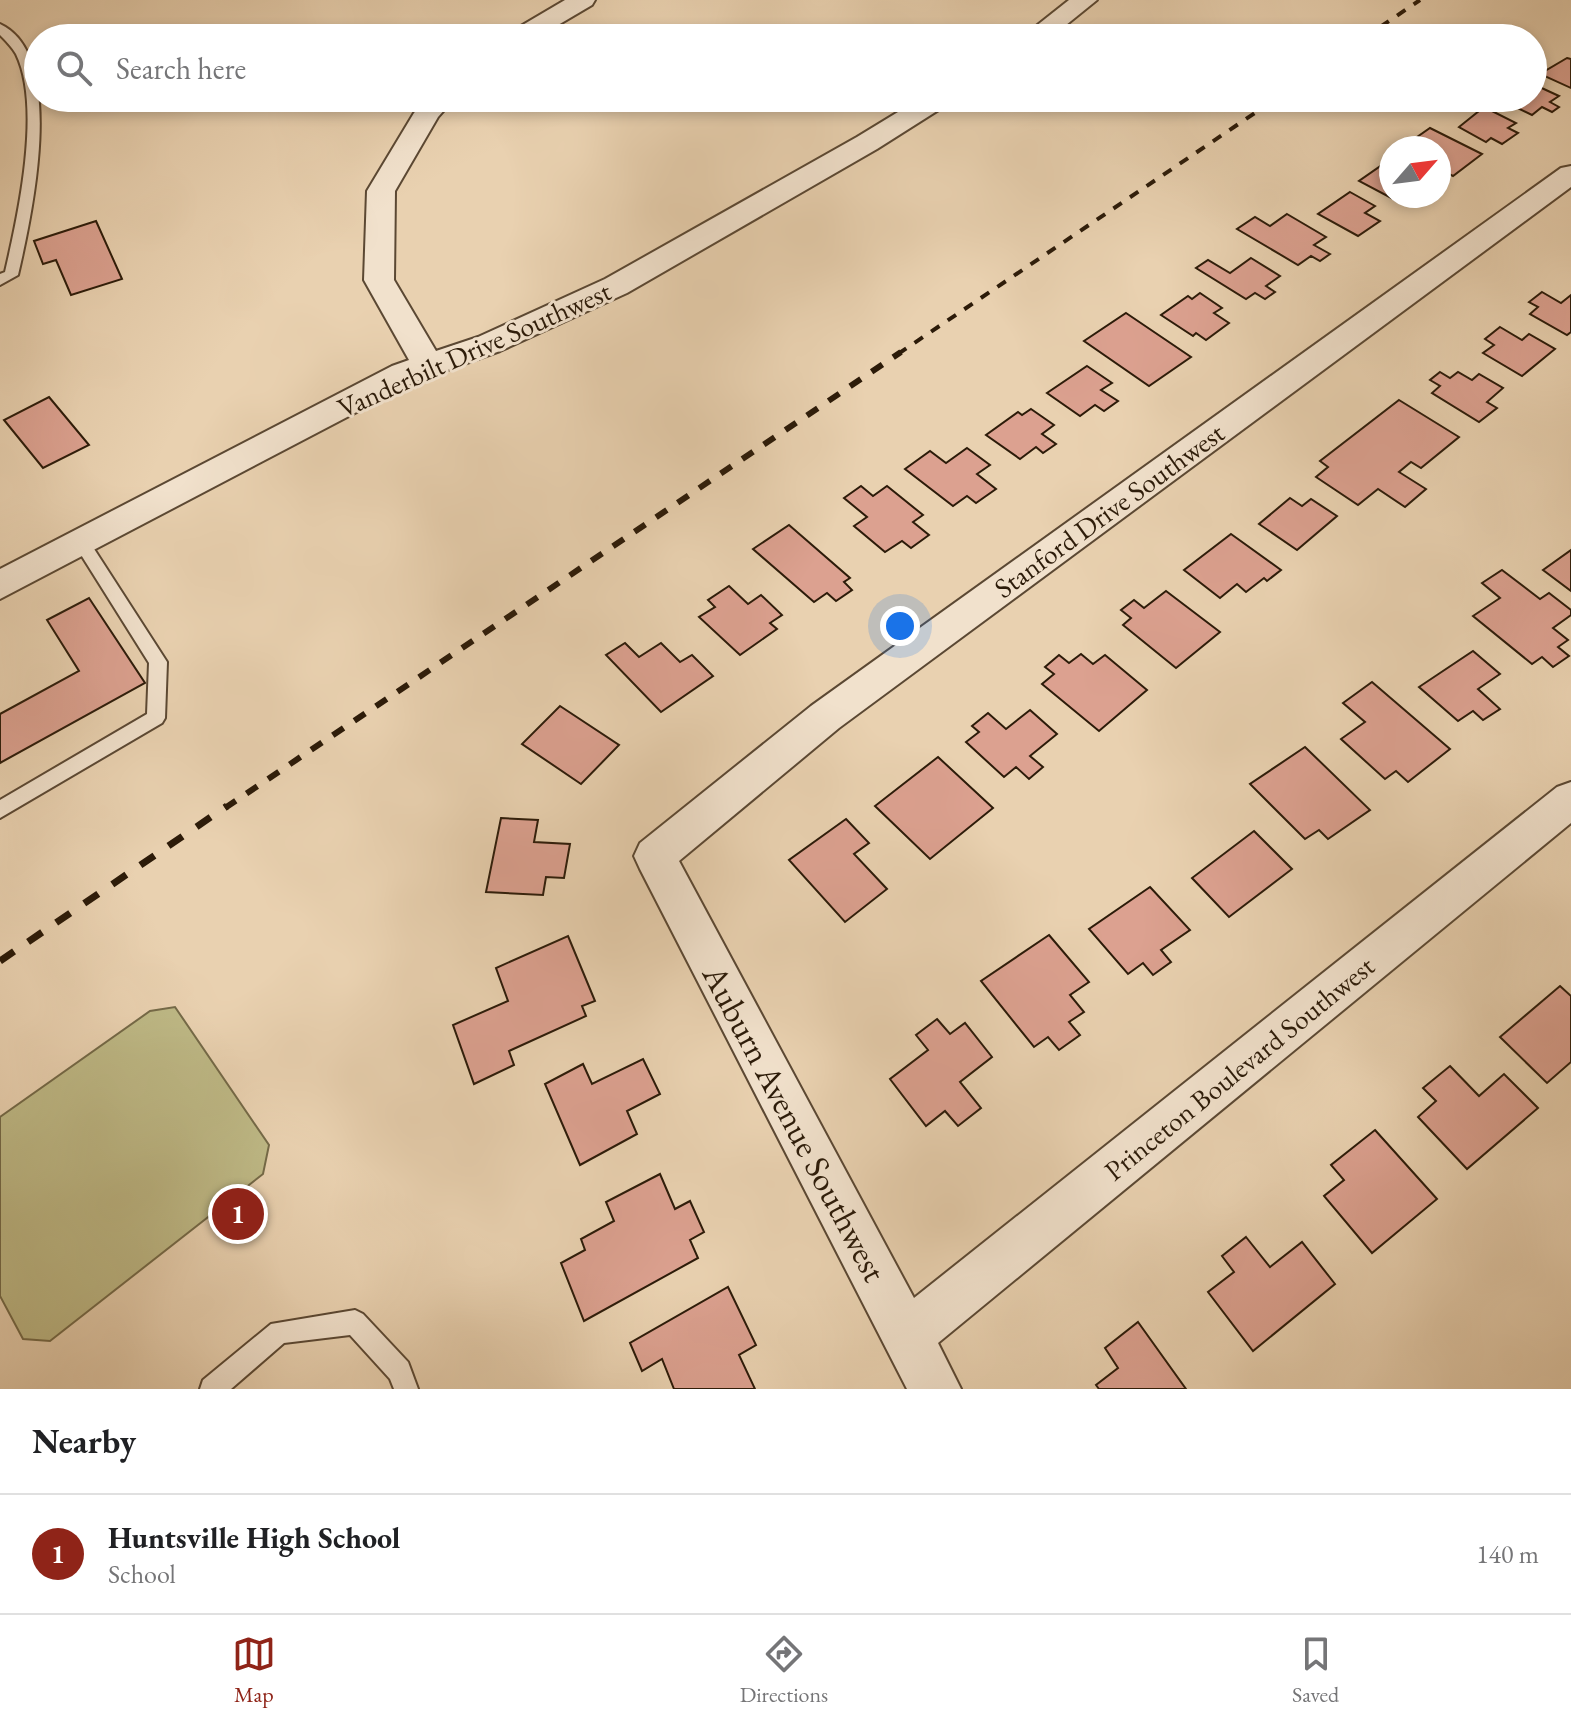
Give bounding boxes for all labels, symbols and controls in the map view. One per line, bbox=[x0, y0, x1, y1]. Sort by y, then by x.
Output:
search box bbox=[24, 24, 1547, 112]
icon: search bbox=[52, 46, 96, 90]
text: Search here bbox=[116, 49, 246, 88]
north arrow bbox=[1379, 136, 1451, 208]
street label: Vanderbilt Drive Southwest bbox=[332, 272, 617, 426]
street label: Stanford Drive Southwest bbox=[987, 414, 1231, 606]
your location bbox=[880, 606, 920, 646]
street label: Princeton Boulevard Southwest bbox=[1097, 948, 1382, 1188]
street label: Auburn Avenue Southwest bbox=[692, 956, 897, 1289]
pin: 1 bbox=[212, 1184, 264, 1244]
text: Nearby bbox=[32, 1419, 136, 1463]
text: Huntsville High School bbox=[108, 1518, 400, 1557]
text: 1 bbox=[51, 1537, 65, 1571]
text: 140 m bbox=[1476, 1537, 1539, 1571]
text: School bbox=[108, 1557, 176, 1591]
tab: Map bbox=[232, 1632, 276, 1709]
tab: Directions bbox=[740, 1632, 828, 1709]
tab: Saved bbox=[1292, 1632, 1339, 1709]

